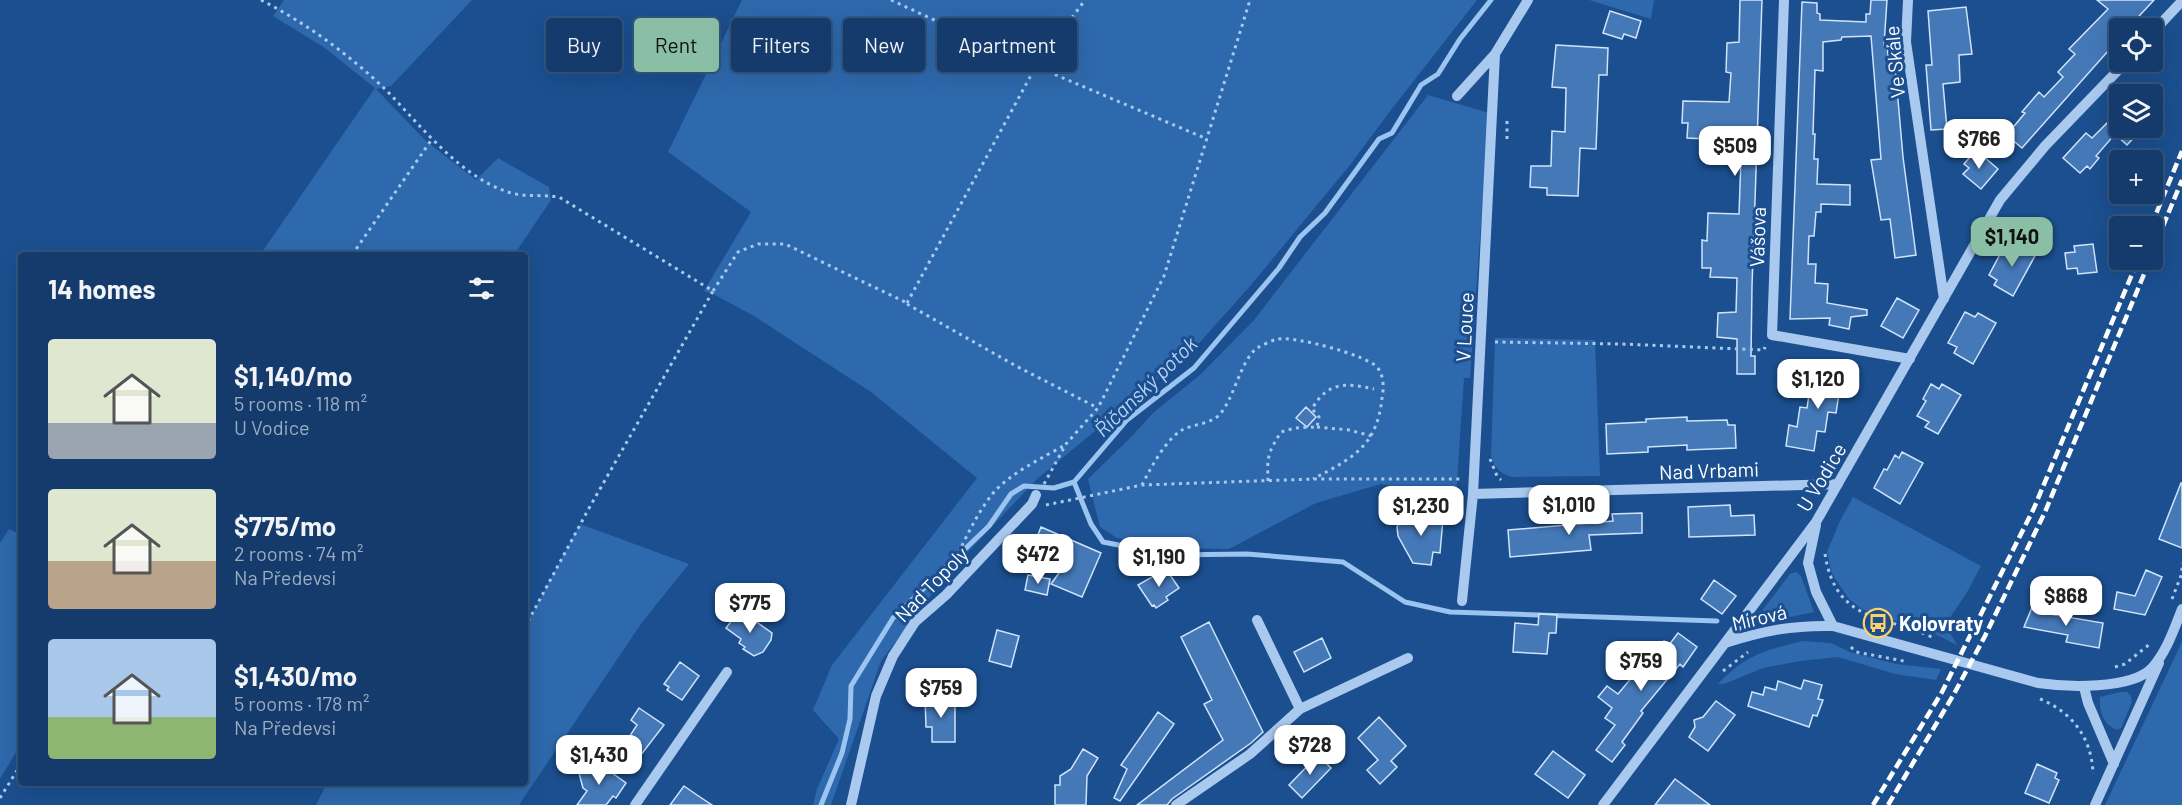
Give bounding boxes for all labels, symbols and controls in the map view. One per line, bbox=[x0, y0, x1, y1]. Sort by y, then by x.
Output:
chip: Buy bbox=[546, 18, 622, 72]
chip: Rent bbox=[634, 18, 719, 72]
chip: Filters bbox=[731, 18, 831, 72]
chip: New bbox=[843, 18, 925, 72]
chip: Apartment bbox=[937, 18, 1077, 72]
map controls bbox=[2109, 18, 2163, 270]
button: locate bbox=[2109, 18, 2163, 72]
street label: Ve Skále bbox=[1879, 25, 1909, 99]
button: layers bbox=[2109, 84, 2163, 138]
pin: $766 bbox=[1943, 119, 2015, 170]
pin: $509 bbox=[1699, 126, 1771, 177]
text: $766 bbox=[1958, 126, 2000, 150]
text: $509 bbox=[1713, 133, 1757, 157]
button: + bbox=[2109, 150, 2163, 204]
street label: Vášova bbox=[1744, 206, 1770, 268]
button: − bbox=[2109, 216, 2163, 270]
pin: $1,140 bbox=[1963, 217, 2061, 268]
text: $1,140 bbox=[1985, 224, 2039, 248]
icon: filters bbox=[465, 272, 498, 305]
text: 14 homes bbox=[48, 273, 155, 304]
street label: V Louce bbox=[1450, 292, 1478, 362]
water label: Říčanský potok bbox=[1088, 330, 1202, 441]
pin: $1,120 bbox=[1769, 359, 1867, 410]
text: $1,140/mo bbox=[234, 360, 352, 391]
icon: home bbox=[96, 363, 168, 435]
text: $1,120 bbox=[1791, 366, 1845, 390]
text: 5 rooms · 118 m² bbox=[234, 391, 367, 415]
text: U Vodice bbox=[234, 415, 310, 439]
street label: U Vodice bbox=[1791, 438, 1851, 516]
street label: Nad Vrbami bbox=[1658, 456, 1760, 484]
pin: $1,010 bbox=[1520, 485, 1618, 536]
pin: $1,230 bbox=[1372, 486, 1470, 537]
text: $1,010 bbox=[1543, 492, 1595, 516]
text: $1,230 bbox=[1393, 493, 1449, 517]
text: $775/mo bbox=[234, 510, 336, 541]
icon: home bbox=[96, 513, 168, 585]
pin: $472 bbox=[1002, 534, 1074, 585]
pin: $1,190 bbox=[1110, 537, 1208, 588]
text: 2 rooms · 74 m² bbox=[234, 541, 364, 565]
street label: Nad Topoly bbox=[889, 541, 973, 627]
text: $472 bbox=[1016, 541, 1060, 565]
text: $1,190 bbox=[1133, 544, 1185, 568]
text: Na Předevsi bbox=[234, 565, 336, 589]
pin: $868 bbox=[2030, 576, 2102, 627]
pin: $775 bbox=[714, 583, 786, 634]
text: $868 bbox=[2044, 583, 2088, 607]
text: $775 bbox=[729, 590, 771, 614]
street label: Mírová bbox=[1729, 599, 1789, 635]
bus stop icon: Kolovraty bbox=[1862, 607, 1894, 639]
place label: Kolovraty bbox=[1899, 611, 1983, 635]
pin: $759 bbox=[1605, 641, 1677, 692]
text: $759 bbox=[1620, 648, 1662, 672]
text: $1,430/mo bbox=[234, 660, 357, 691]
icon: home bbox=[96, 663, 168, 735]
pin: $759 bbox=[905, 668, 977, 719]
text: $759 bbox=[920, 675, 962, 699]
text: 5 rooms · 178 m² bbox=[234, 691, 370, 715]
text: Na Předevsi bbox=[234, 715, 336, 739]
pin: $728 bbox=[1274, 725, 1346, 776]
text: $728 bbox=[1288, 732, 1332, 756]
pin: $1,430 bbox=[550, 735, 648, 786]
text: $1,430 bbox=[570, 742, 628, 766]

